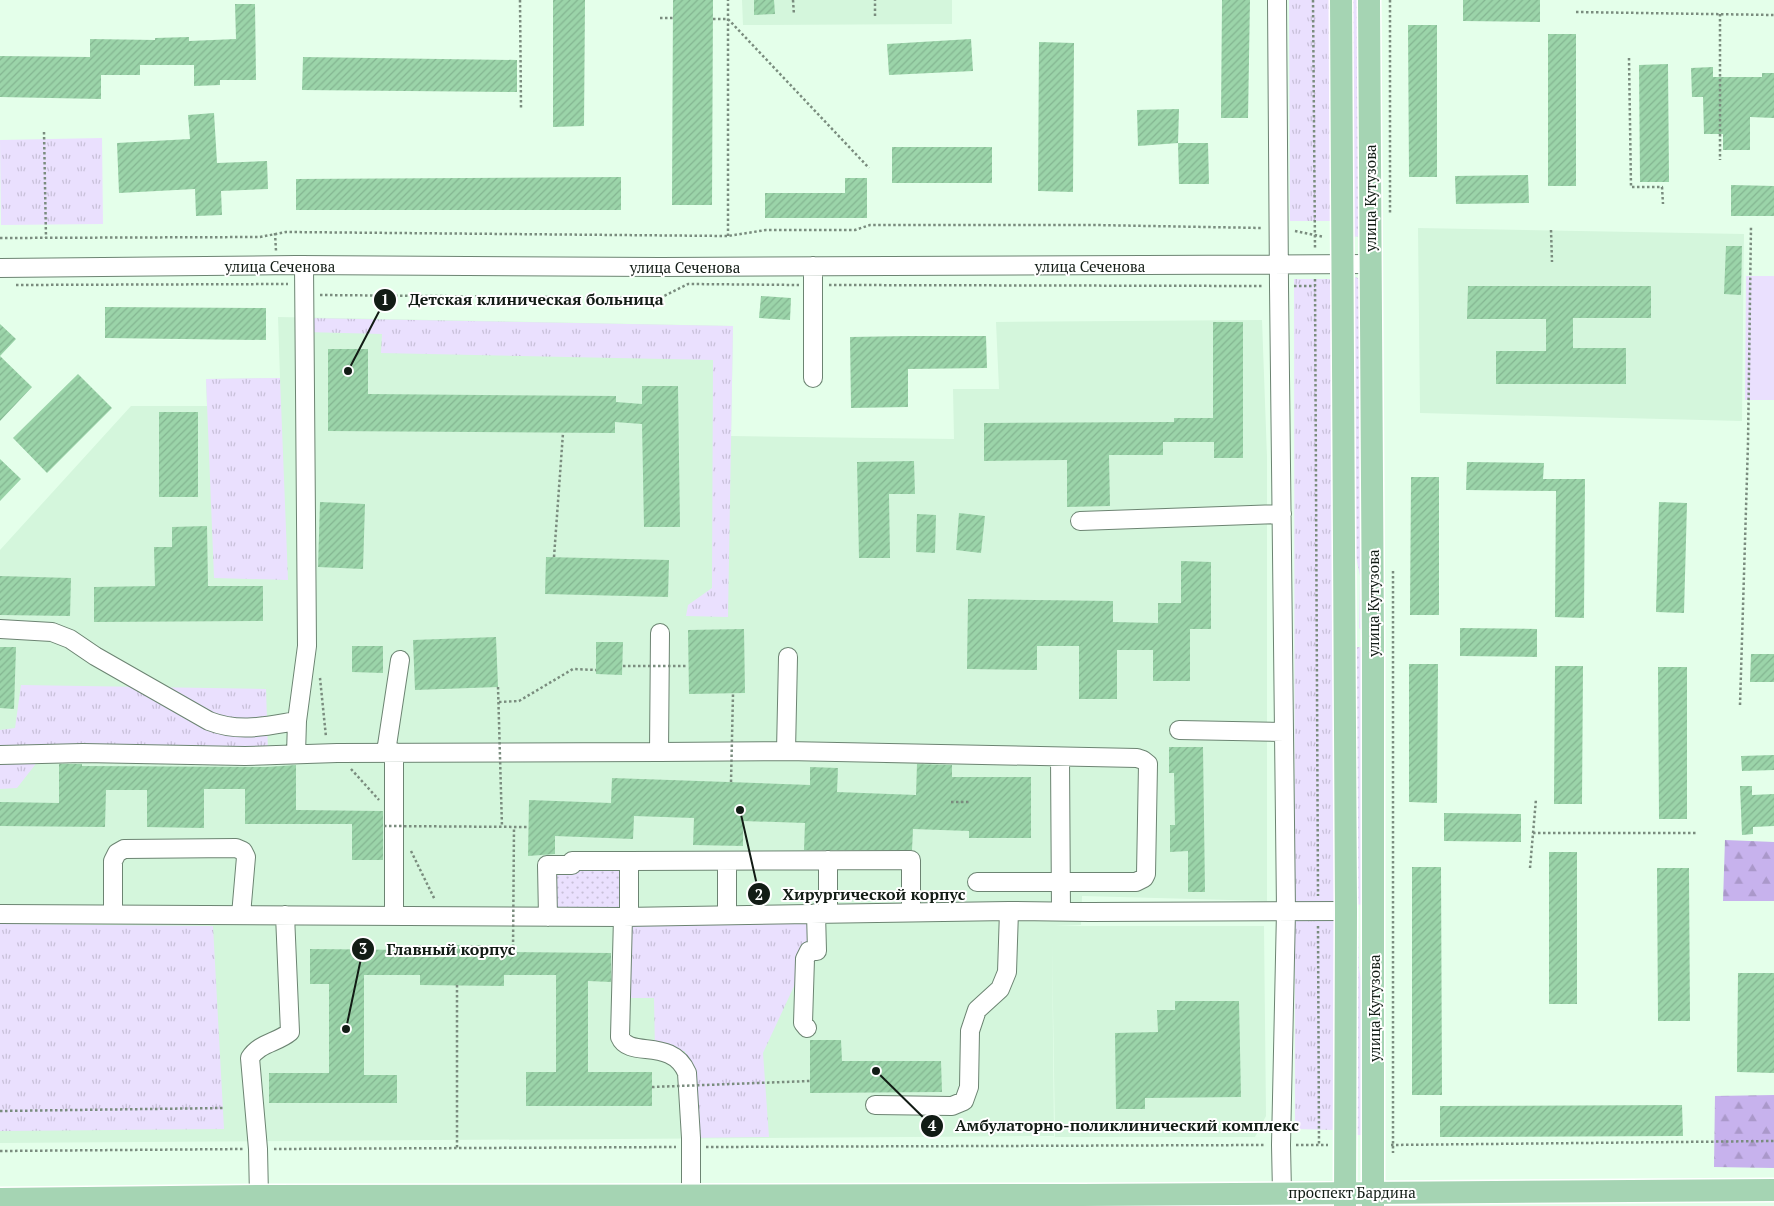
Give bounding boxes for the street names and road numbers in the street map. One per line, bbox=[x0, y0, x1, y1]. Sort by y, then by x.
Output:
street label: улица Кутузова bbox=[1360, 144, 1380, 253]
street label: улица Сеченова bbox=[224, 256, 336, 276]
street label: улица Сеченова bbox=[1034, 256, 1146, 276]
street label: улица Сеченова bbox=[629, 257, 741, 277]
street label: улица Кутузова bbox=[1363, 549, 1383, 658]
street label: улица Кутузова bbox=[1364, 954, 1384, 1063]
street label: проспект Бардина bbox=[1288, 1182, 1416, 1202]

